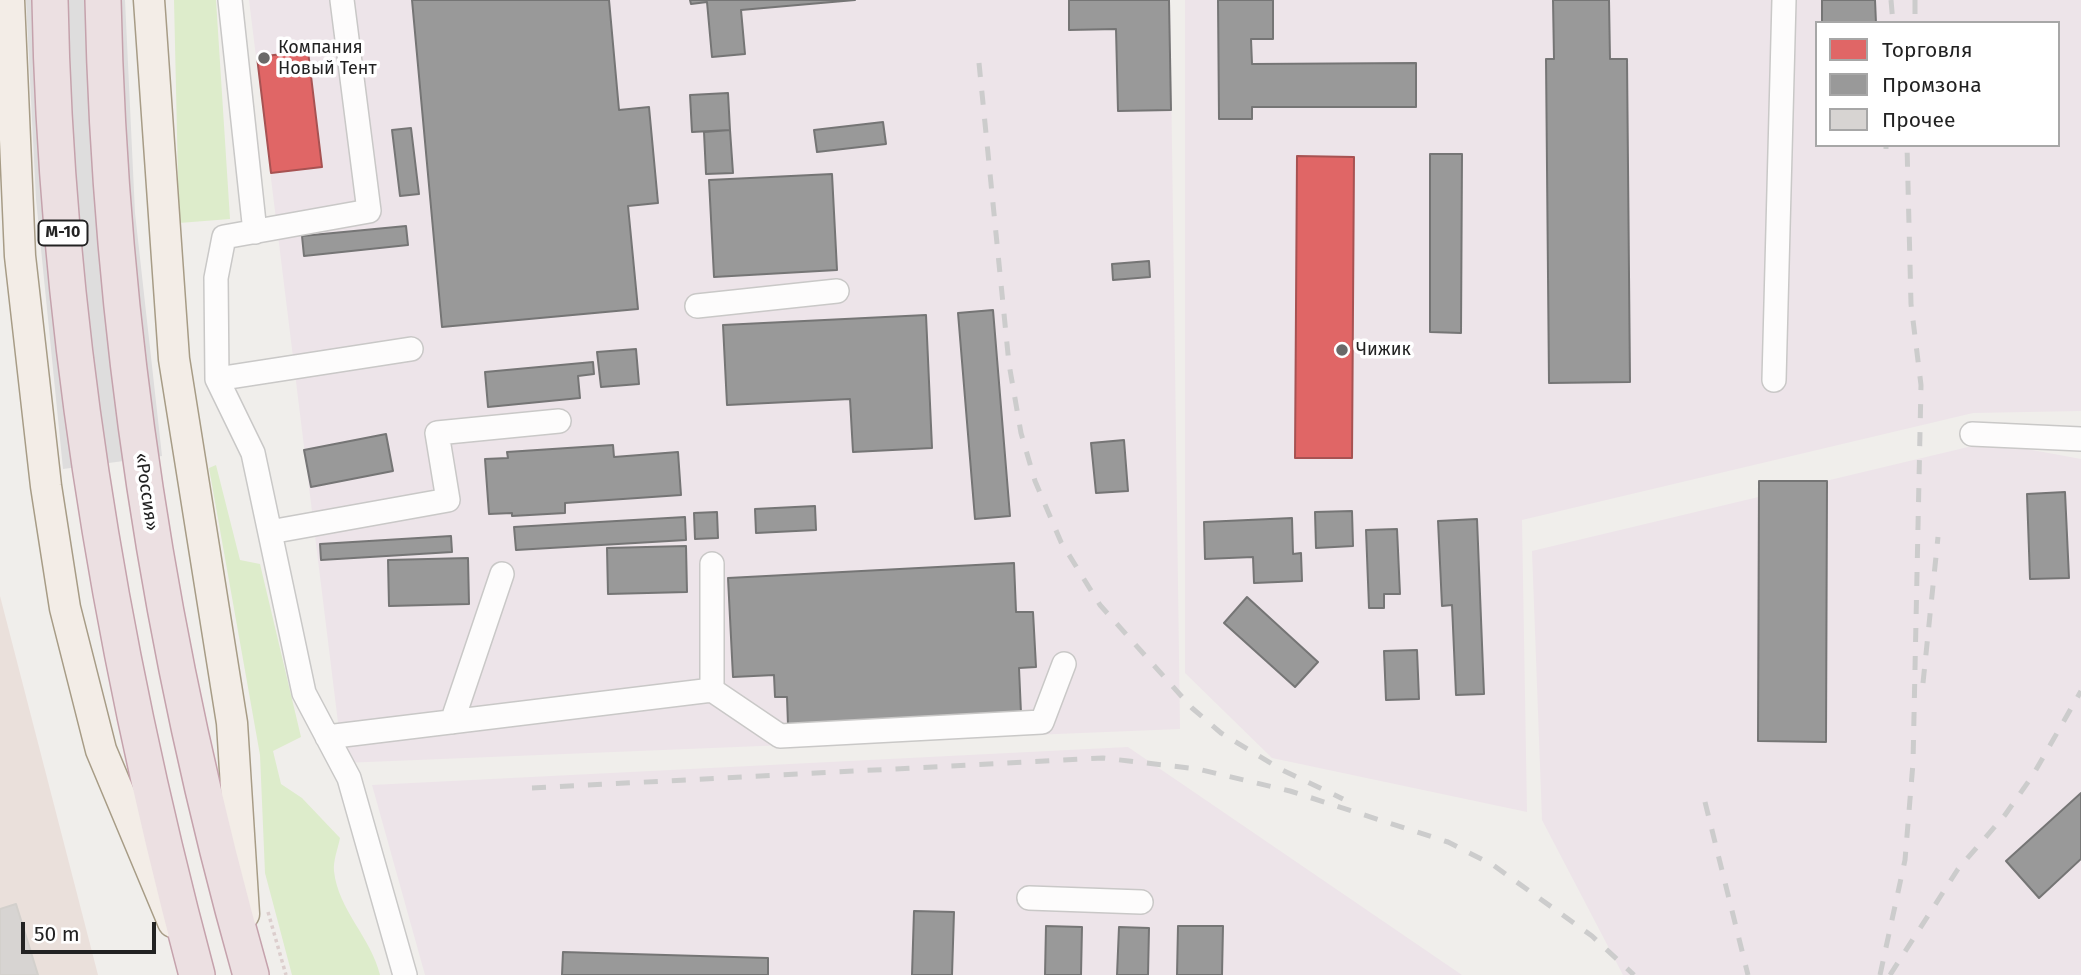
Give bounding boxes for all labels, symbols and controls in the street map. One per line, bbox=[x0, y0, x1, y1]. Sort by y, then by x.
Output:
legend bbox=[1815, 21, 2060, 147]
place label: Компания Новый Тент bbox=[278, 37, 377, 80]
text: Торговля bbox=[1882, 37, 1973, 63]
marker: Компания Новый Тент bbox=[256, 50, 272, 66]
text: Промзона bbox=[1882, 72, 1982, 98]
text: Прочее bbox=[1882, 107, 1955, 133]
road number: М-10 bbox=[38, 220, 88, 246]
place label: Чижик bbox=[1356, 339, 1411, 361]
marker: Чижик bbox=[1334, 342, 1350, 358]
street label: «Россия» bbox=[130, 452, 162, 532]
scale bar bbox=[24, 908, 159, 952]
text: 50 m bbox=[34, 921, 80, 947]

